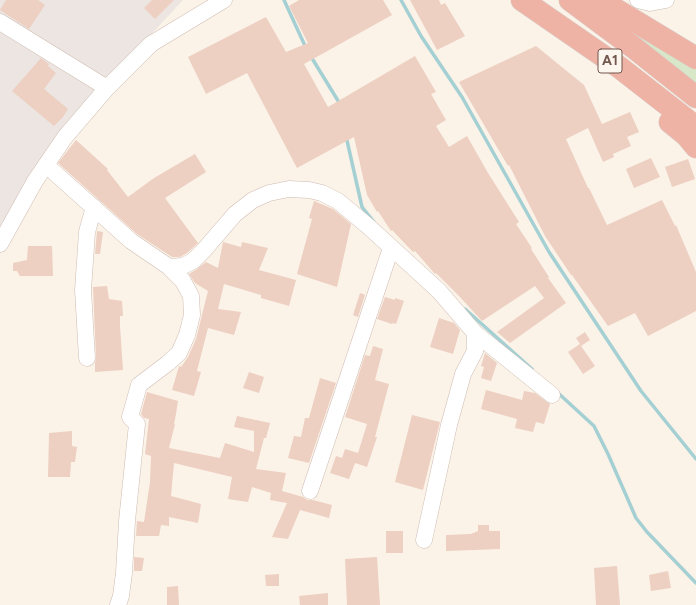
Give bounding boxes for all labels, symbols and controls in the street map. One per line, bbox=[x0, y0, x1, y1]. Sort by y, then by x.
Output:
road number: A1 bbox=[598, 49, 622, 73]

